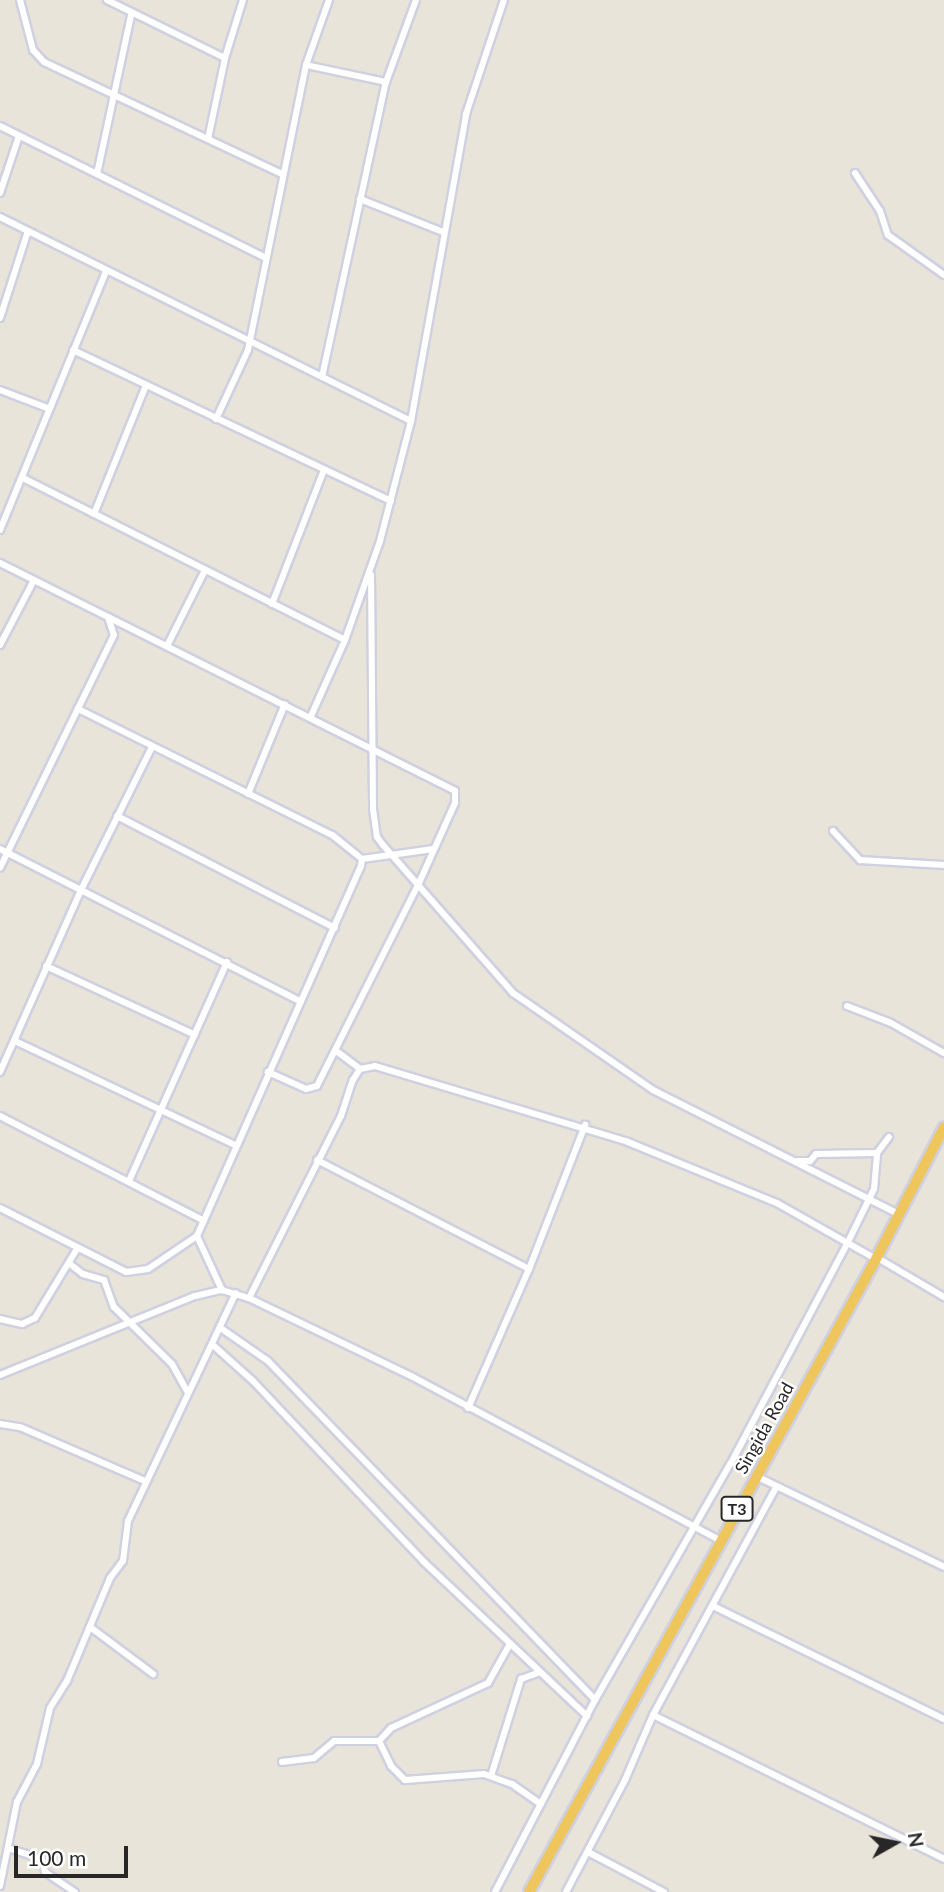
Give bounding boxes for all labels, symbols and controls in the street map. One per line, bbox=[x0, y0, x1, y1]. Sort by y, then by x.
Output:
street label: Singida Road bbox=[730, 1378, 798, 1478]
road number: T3 bbox=[720, 1497, 754, 1522]
north arrow bbox=[860, 1808, 930, 1878]
text: N bbox=[904, 1831, 929, 1849]
scale bar bbox=[18, 1832, 131, 1876]
text: 100 m bbox=[27, 1845, 86, 1870]

